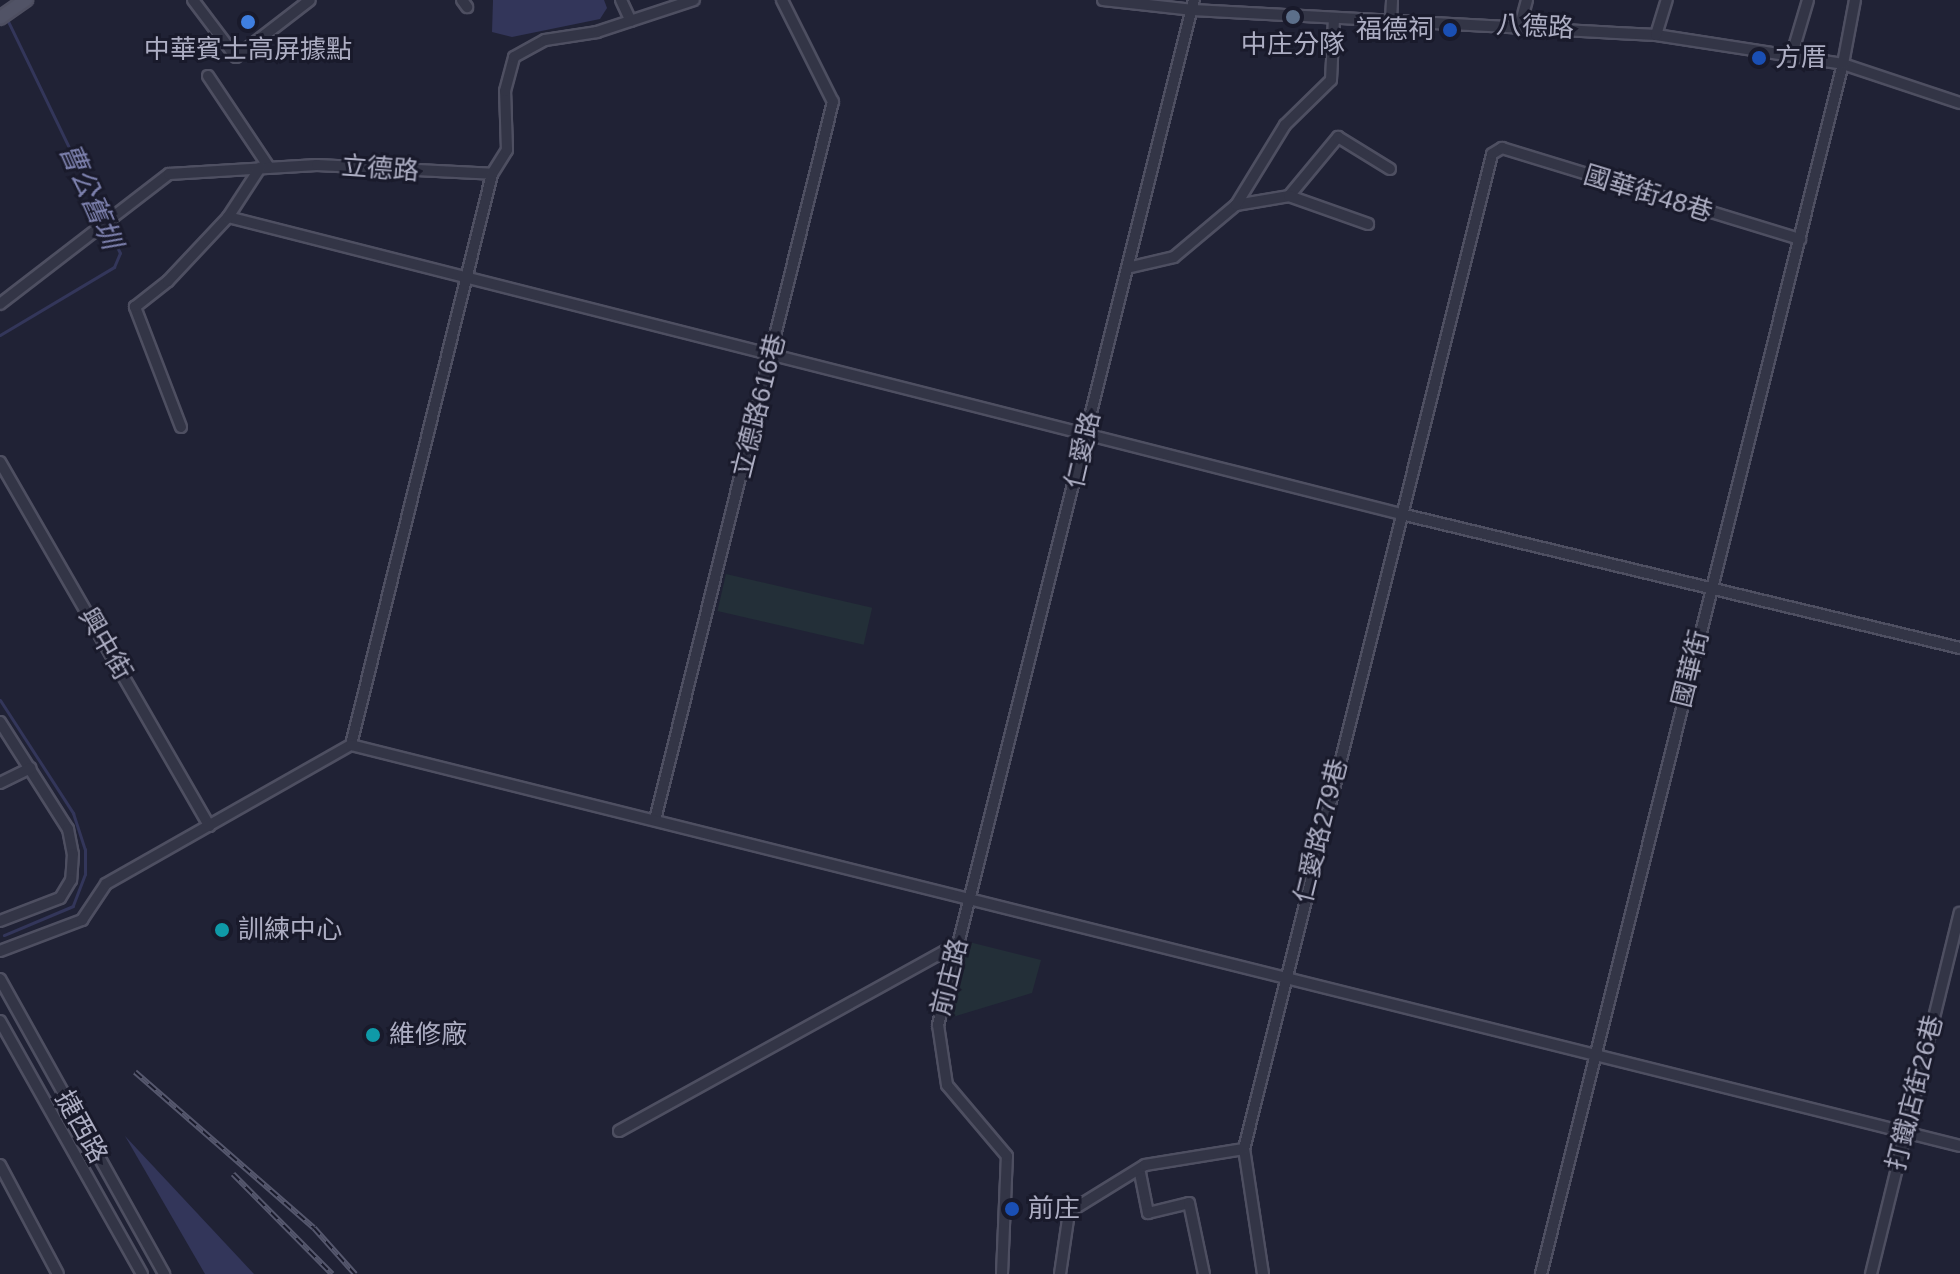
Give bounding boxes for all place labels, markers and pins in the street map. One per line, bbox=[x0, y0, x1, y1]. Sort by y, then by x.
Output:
marker: 中庄分隊 bbox=[1284, 8, 1302, 26]
marker: 中華賓士高屏據點 bbox=[239, 13, 257, 31]
place label: 福德祠 bbox=[1356, 14, 1434, 46]
marker: 福德祠 bbox=[1441, 21, 1459, 39]
place label: 中庄分隊 bbox=[1241, 29, 1345, 61]
place label: 中華賓士高屏據點 bbox=[144, 34, 352, 66]
place label: 方厝 bbox=[1775, 42, 1827, 74]
marker: 方厝 bbox=[1750, 49, 1768, 67]
place label: 訓練中心 bbox=[238, 914, 342, 946]
marker: 訓練中心 bbox=[213, 921, 231, 939]
place label: 維修廠 bbox=[389, 1019, 467, 1051]
marker: 維修廠 bbox=[364, 1026, 382, 1044]
place label: 前庄 bbox=[1028, 1193, 1080, 1225]
marker: 前庄 bbox=[1003, 1200, 1021, 1218]

